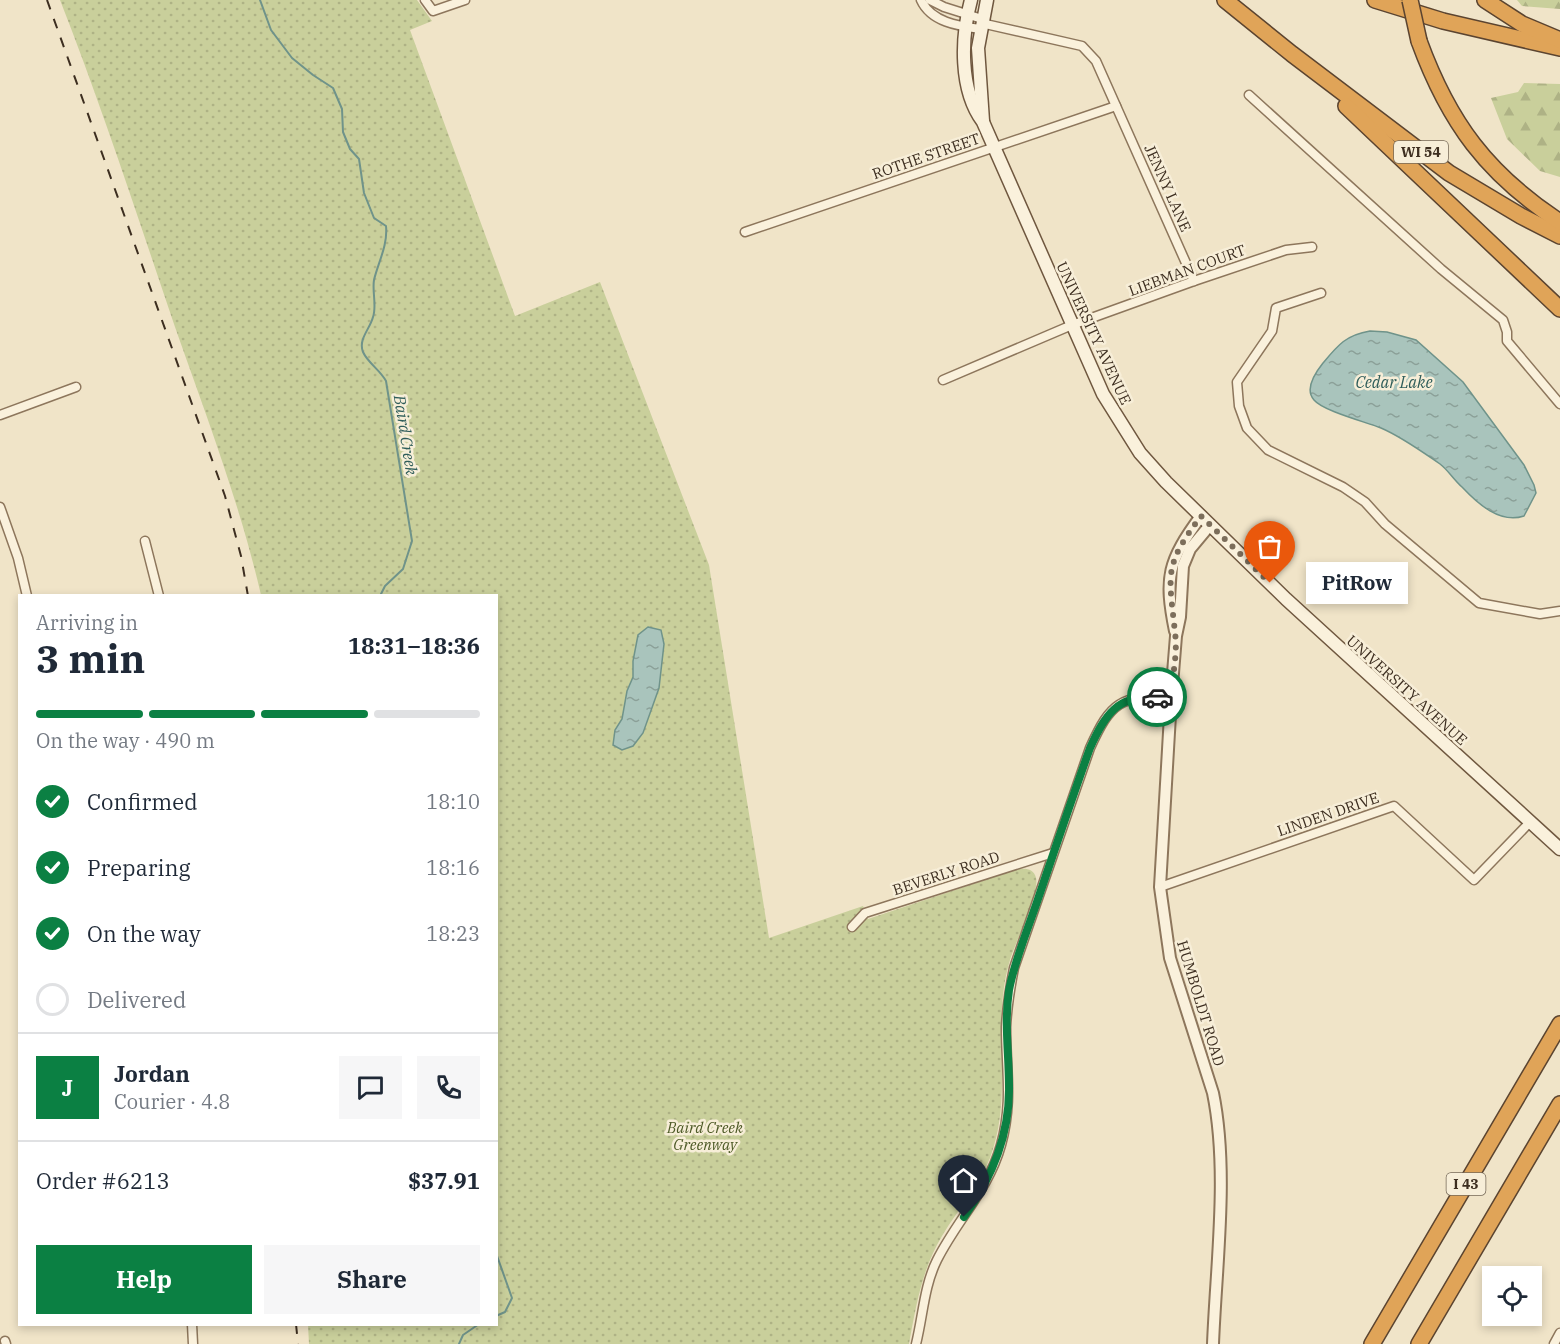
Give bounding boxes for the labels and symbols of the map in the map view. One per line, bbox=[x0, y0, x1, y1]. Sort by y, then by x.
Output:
street label: ROTHE STREET bbox=[870, 129, 983, 183]
street label: JENNY LANE bbox=[1140, 141, 1196, 235]
road number: WI 54 bbox=[1394, 141, 1448, 163]
street label: LIEBMAN COURT bbox=[1126, 240, 1248, 300]
street label: UNIVERSITY AVENUE bbox=[1052, 258, 1136, 408]
water label: Cedar Lake bbox=[1355, 372, 1433, 392]
water label: Baird Creek bbox=[390, 392, 422, 477]
pin bbox=[1244, 521, 1295, 583]
callout: PitRow bbox=[1306, 562, 1408, 604]
street label: UNIVERSITY AVENUE bbox=[1343, 631, 1471, 749]
courier bbox=[1127, 667, 1187, 727]
street label: LINDEN DRIVE bbox=[1275, 788, 1381, 840]
street label: BEVERLY ROAD bbox=[890, 847, 1002, 899]
street label: HUMBOLDT ROAD bbox=[1173, 938, 1229, 1068]
park label: Baird Creek Greenway bbox=[666, 1118, 743, 1154]
pin bbox=[938, 1155, 989, 1217]
road number: I 43 bbox=[1446, 1173, 1486, 1195]

